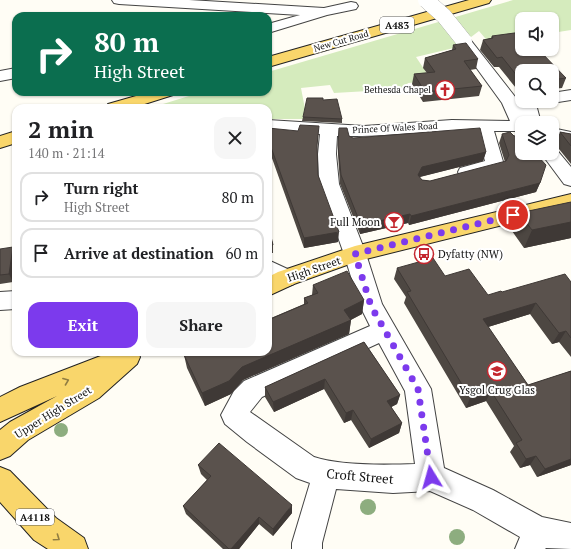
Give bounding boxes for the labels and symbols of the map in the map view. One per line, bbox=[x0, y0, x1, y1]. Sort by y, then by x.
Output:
road number: A483 bbox=[380, 17, 414, 33]
street label: New Cut Road bbox=[312, 27, 370, 55]
church icon: Bethesda Chapel bbox=[434, 79, 456, 101]
place label: Bethesda Chapel bbox=[364, 84, 431, 96]
street label: Prince Of Wales Road bbox=[352, 120, 438, 136]
pin bbox=[496, 198, 530, 232]
bar icon: Full Moon bbox=[383, 211, 405, 233]
place label: Full Moon bbox=[330, 215, 380, 229]
bus stop icon: Dyfatty (NW) bbox=[413, 243, 435, 265]
place label: Dyfatty (NW) bbox=[438, 247, 503, 261]
street label: High Street bbox=[285, 253, 343, 285]
school or university icon: Ysgol Crug Glas bbox=[486, 360, 508, 382]
one-way arrow bbox=[61, 378, 69, 386]
street label: Upper High Street bbox=[12, 383, 94, 441]
place label: Ysgol Crug Glas bbox=[459, 383, 535, 397]
position arrow bbox=[410, 456, 452, 498]
street label: Croft Street bbox=[326, 464, 395, 488]
road number: A4118 bbox=[16, 509, 54, 525]
one-way arrow bbox=[53, 533, 60, 540]

